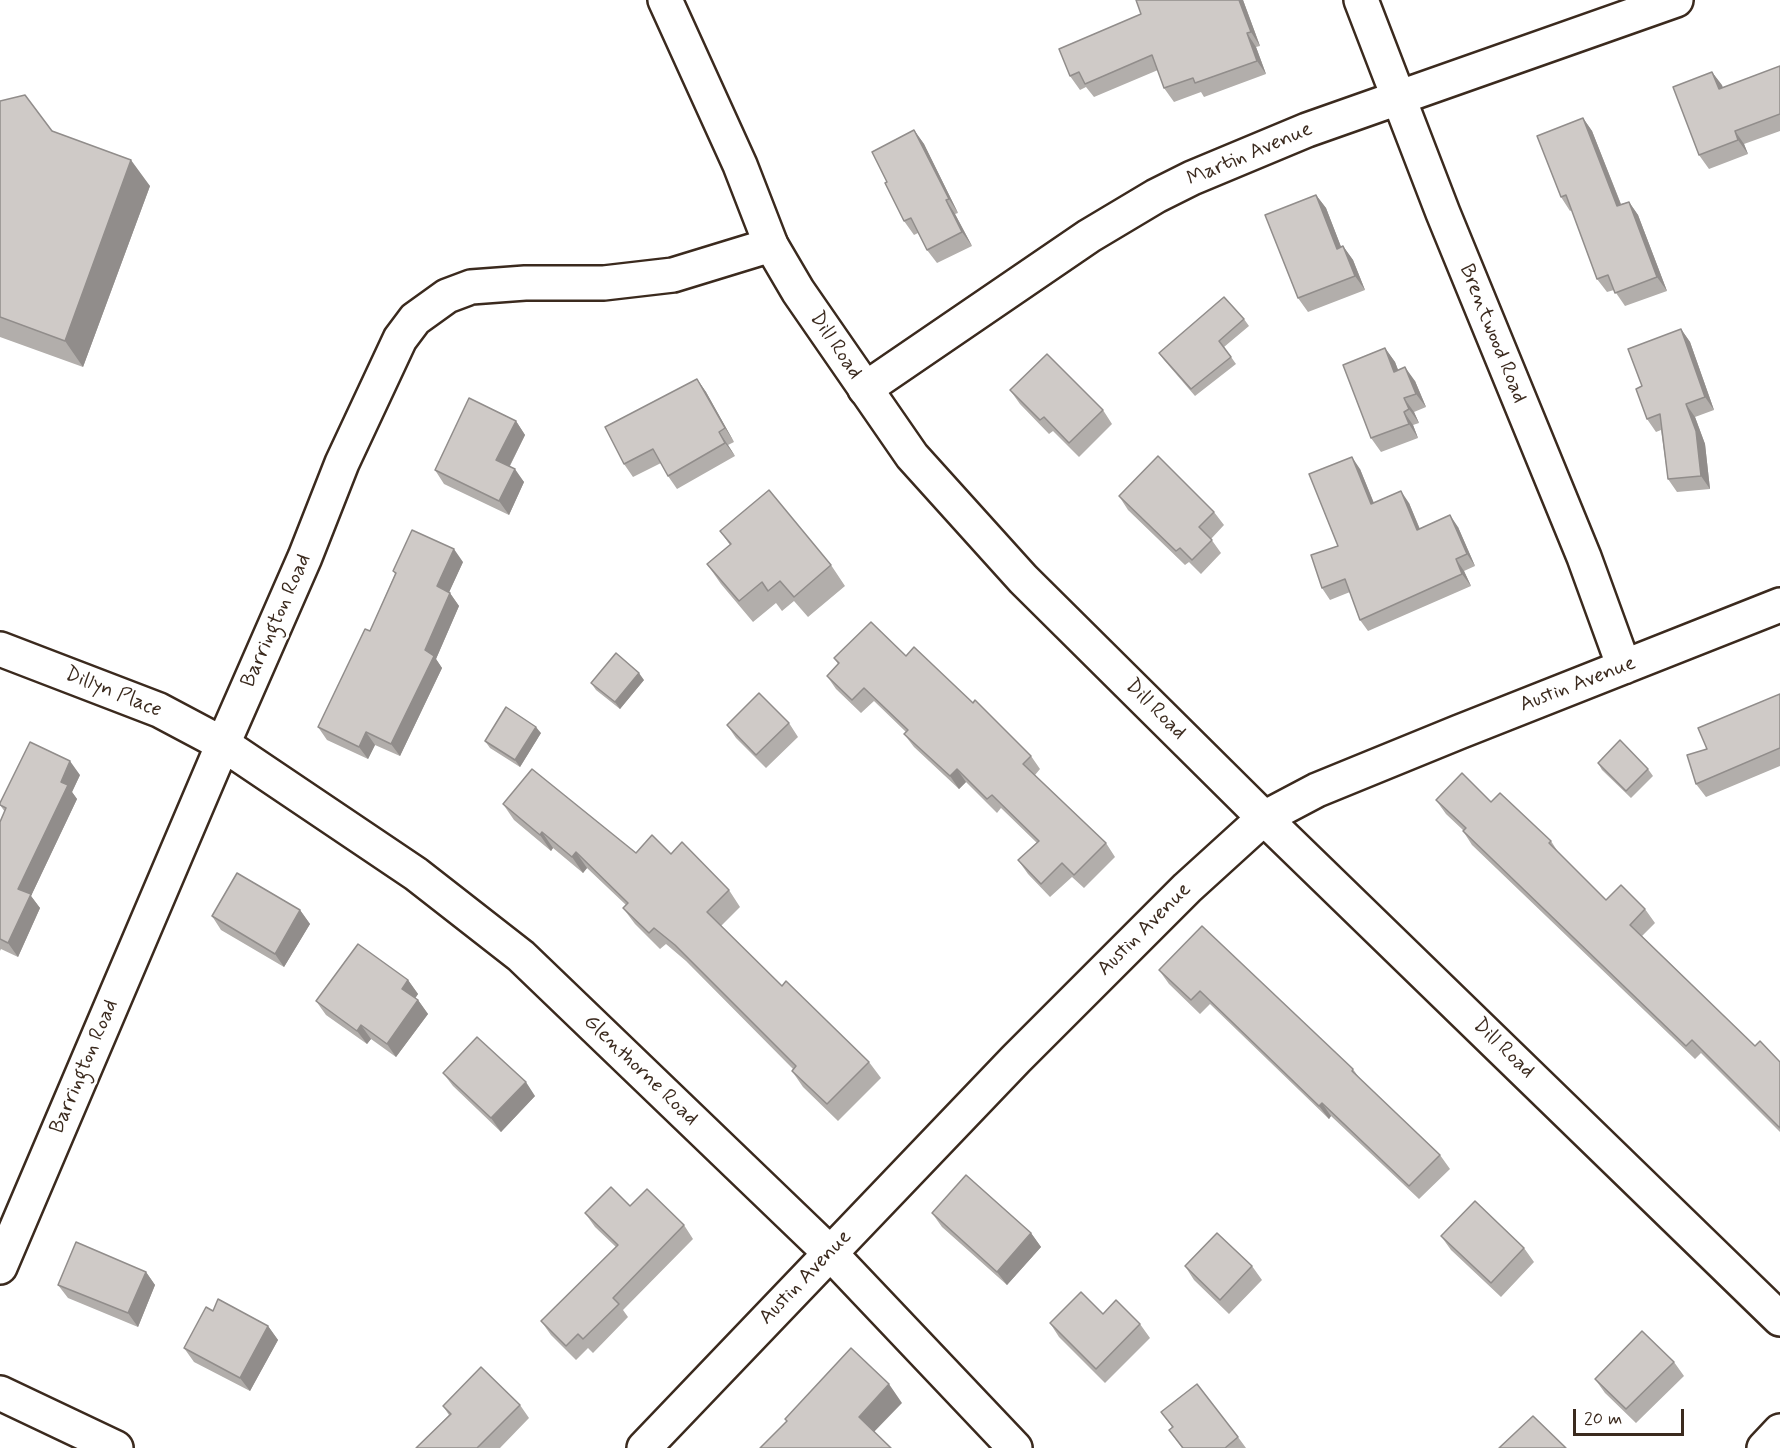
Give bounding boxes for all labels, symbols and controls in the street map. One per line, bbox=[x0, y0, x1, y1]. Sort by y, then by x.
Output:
street label: Martin Avenue bbox=[1184, 117, 1316, 193]
street label: Brentwood Road bbox=[1453, 261, 1531, 407]
street label: Dill Road bbox=[803, 307, 867, 385]
street label: Barrington Road bbox=[236, 550, 318, 692]
street label: Austin Avenue bbox=[1516, 651, 1640, 719]
street label: Dillyn Place bbox=[61, 662, 165, 724]
street label: Dill Road bbox=[1119, 674, 1191, 746]
street label: Austin Avenue bbox=[1093, 878, 1197, 982]
street label: Barrington Road bbox=[45, 996, 125, 1138]
street label: Glenthorne Road bbox=[577, 1010, 703, 1132]
street label: Dill Road bbox=[1467, 1013, 1539, 1085]
street label: Austin Avenue bbox=[754, 1225, 858, 1331]
scale bar bbox=[1576, 1397, 1687, 1435]
text: 20 m bbox=[1584, 1407, 1622, 1431]

